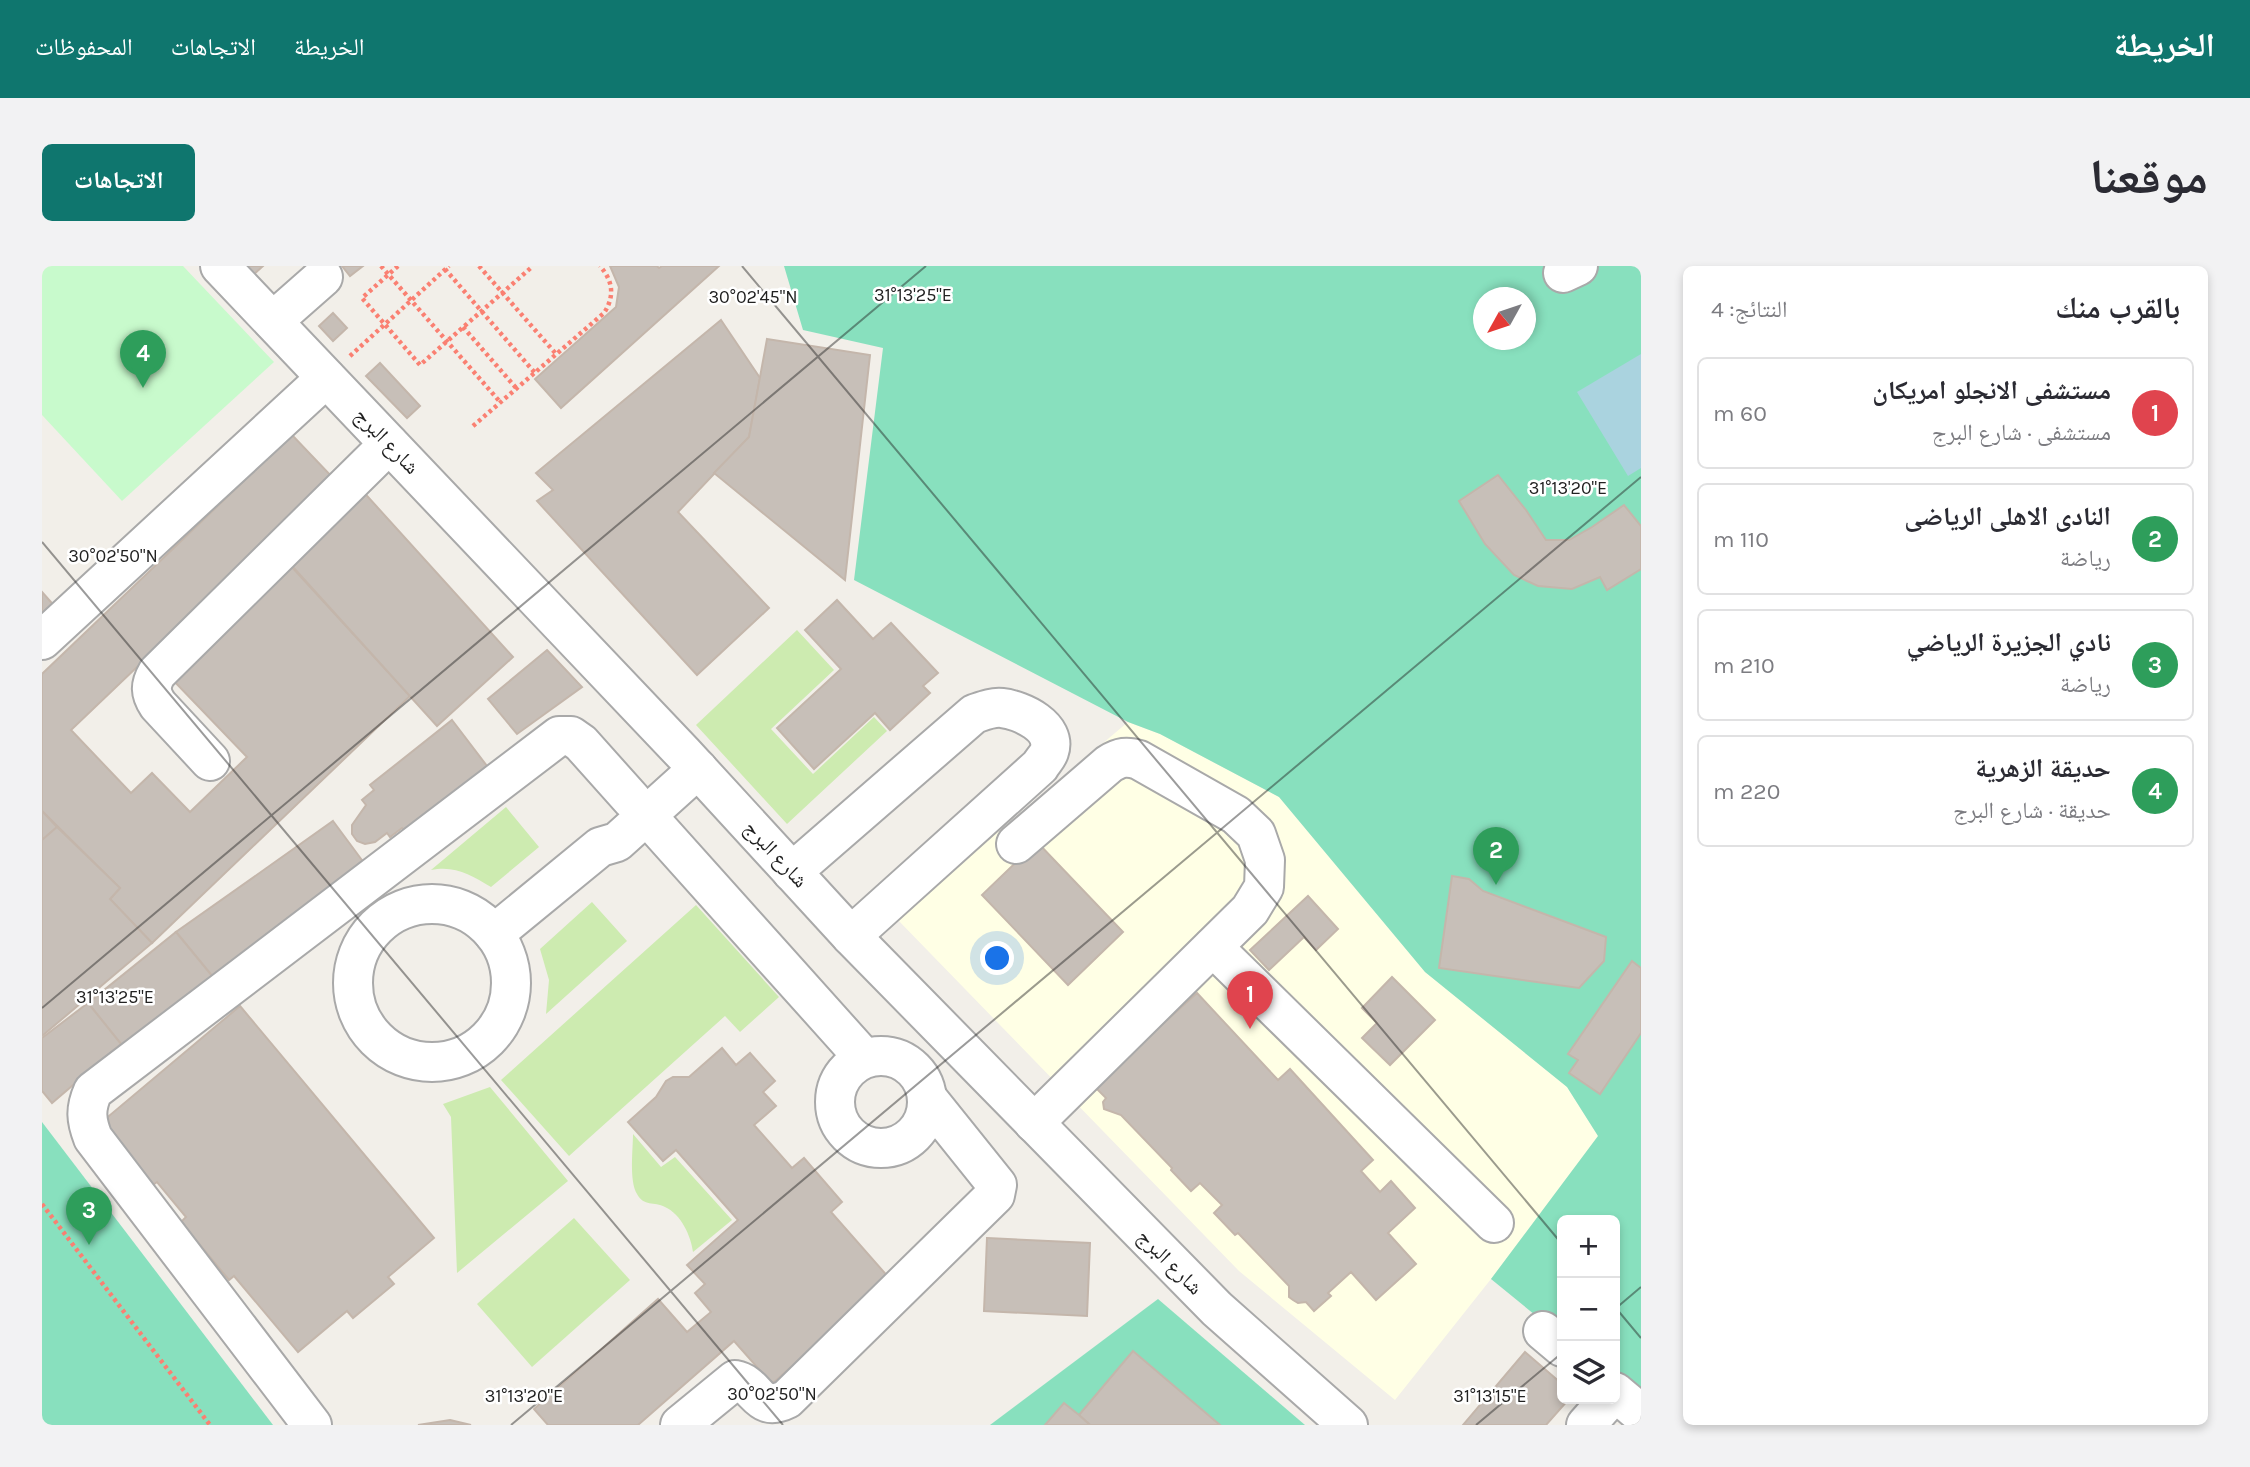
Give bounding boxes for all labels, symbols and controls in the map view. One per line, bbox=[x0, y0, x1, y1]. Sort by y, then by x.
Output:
text: الخريطة bbox=[2114, 26, 2215, 64]
text: المحفوظات bbox=[35, 33, 133, 61]
text: الاتجاهات bbox=[171, 33, 256, 61]
text: الخريطة bbox=[294, 33, 365, 61]
button: الاتجاهات bbox=[42, 144, 195, 221]
text: موقعنا bbox=[2090, 148, 2208, 205]
text: 31°13'25"E bbox=[874, 284, 952, 306]
text: 30°02'45"N bbox=[708, 286, 798, 308]
north arrow bbox=[1473, 287, 1536, 350]
text: بالقرب منك bbox=[2055, 290, 2180, 326]
text: النتائج: 4 bbox=[1711, 296, 1787, 323]
pin: 4 bbox=[120, 330, 166, 388]
text: مستشفى الانجلو امريكان bbox=[1872, 375, 2111, 406]
text: 60 m bbox=[1713, 400, 1767, 427]
text: 1 bbox=[2151, 400, 2159, 427]
street label: شارع البرج bbox=[349, 403, 424, 480]
text: مستشفى · شارع البرج bbox=[1932, 419, 2111, 446]
text: 31°13'20"E bbox=[1529, 477, 1607, 499]
text: النادى الاهلى الرياضى bbox=[1904, 501, 2111, 532]
text: 110 m bbox=[1713, 526, 1769, 553]
text: 2 bbox=[2148, 526, 2162, 553]
text: 30°02'50"N bbox=[68, 545, 158, 567]
text: رياضة bbox=[2060, 545, 2111, 572]
text: نادي الجزيرة الرياضي bbox=[1906, 627, 2111, 658]
text: 210 m bbox=[1713, 652, 1775, 679]
text: 3 bbox=[2148, 652, 2162, 679]
text: رياضة bbox=[2060, 671, 2111, 698]
text: حديقة الزهرية bbox=[1975, 753, 2111, 784]
text: 220 m bbox=[1713, 778, 1780, 805]
text: 4 bbox=[2148, 778, 2162, 805]
text: حديقة · شارع البرج bbox=[1953, 797, 2111, 824]
street label: شارع البرج bbox=[738, 816, 813, 893]
pin: 2 bbox=[1473, 827, 1519, 885]
your location bbox=[980, 941, 1014, 975]
pin: 1 bbox=[1227, 971, 1273, 1029]
text: 31°13'25"E bbox=[76, 986, 154, 1008]
pin: 3 bbox=[66, 1187, 112, 1245]
map controls bbox=[1557, 1215, 1620, 1404]
button: + bbox=[1557, 1215, 1620, 1278]
street label: شارع البرج bbox=[1132, 1224, 1208, 1300]
button: − bbox=[1557, 1278, 1620, 1341]
button: layers bbox=[1557, 1341, 1620, 1404]
text: 30°02'50"N bbox=[727, 1383, 817, 1405]
text: 31°13'20"E bbox=[485, 1385, 563, 1407]
text: 31°13'15"E bbox=[1453, 1385, 1527, 1407]

